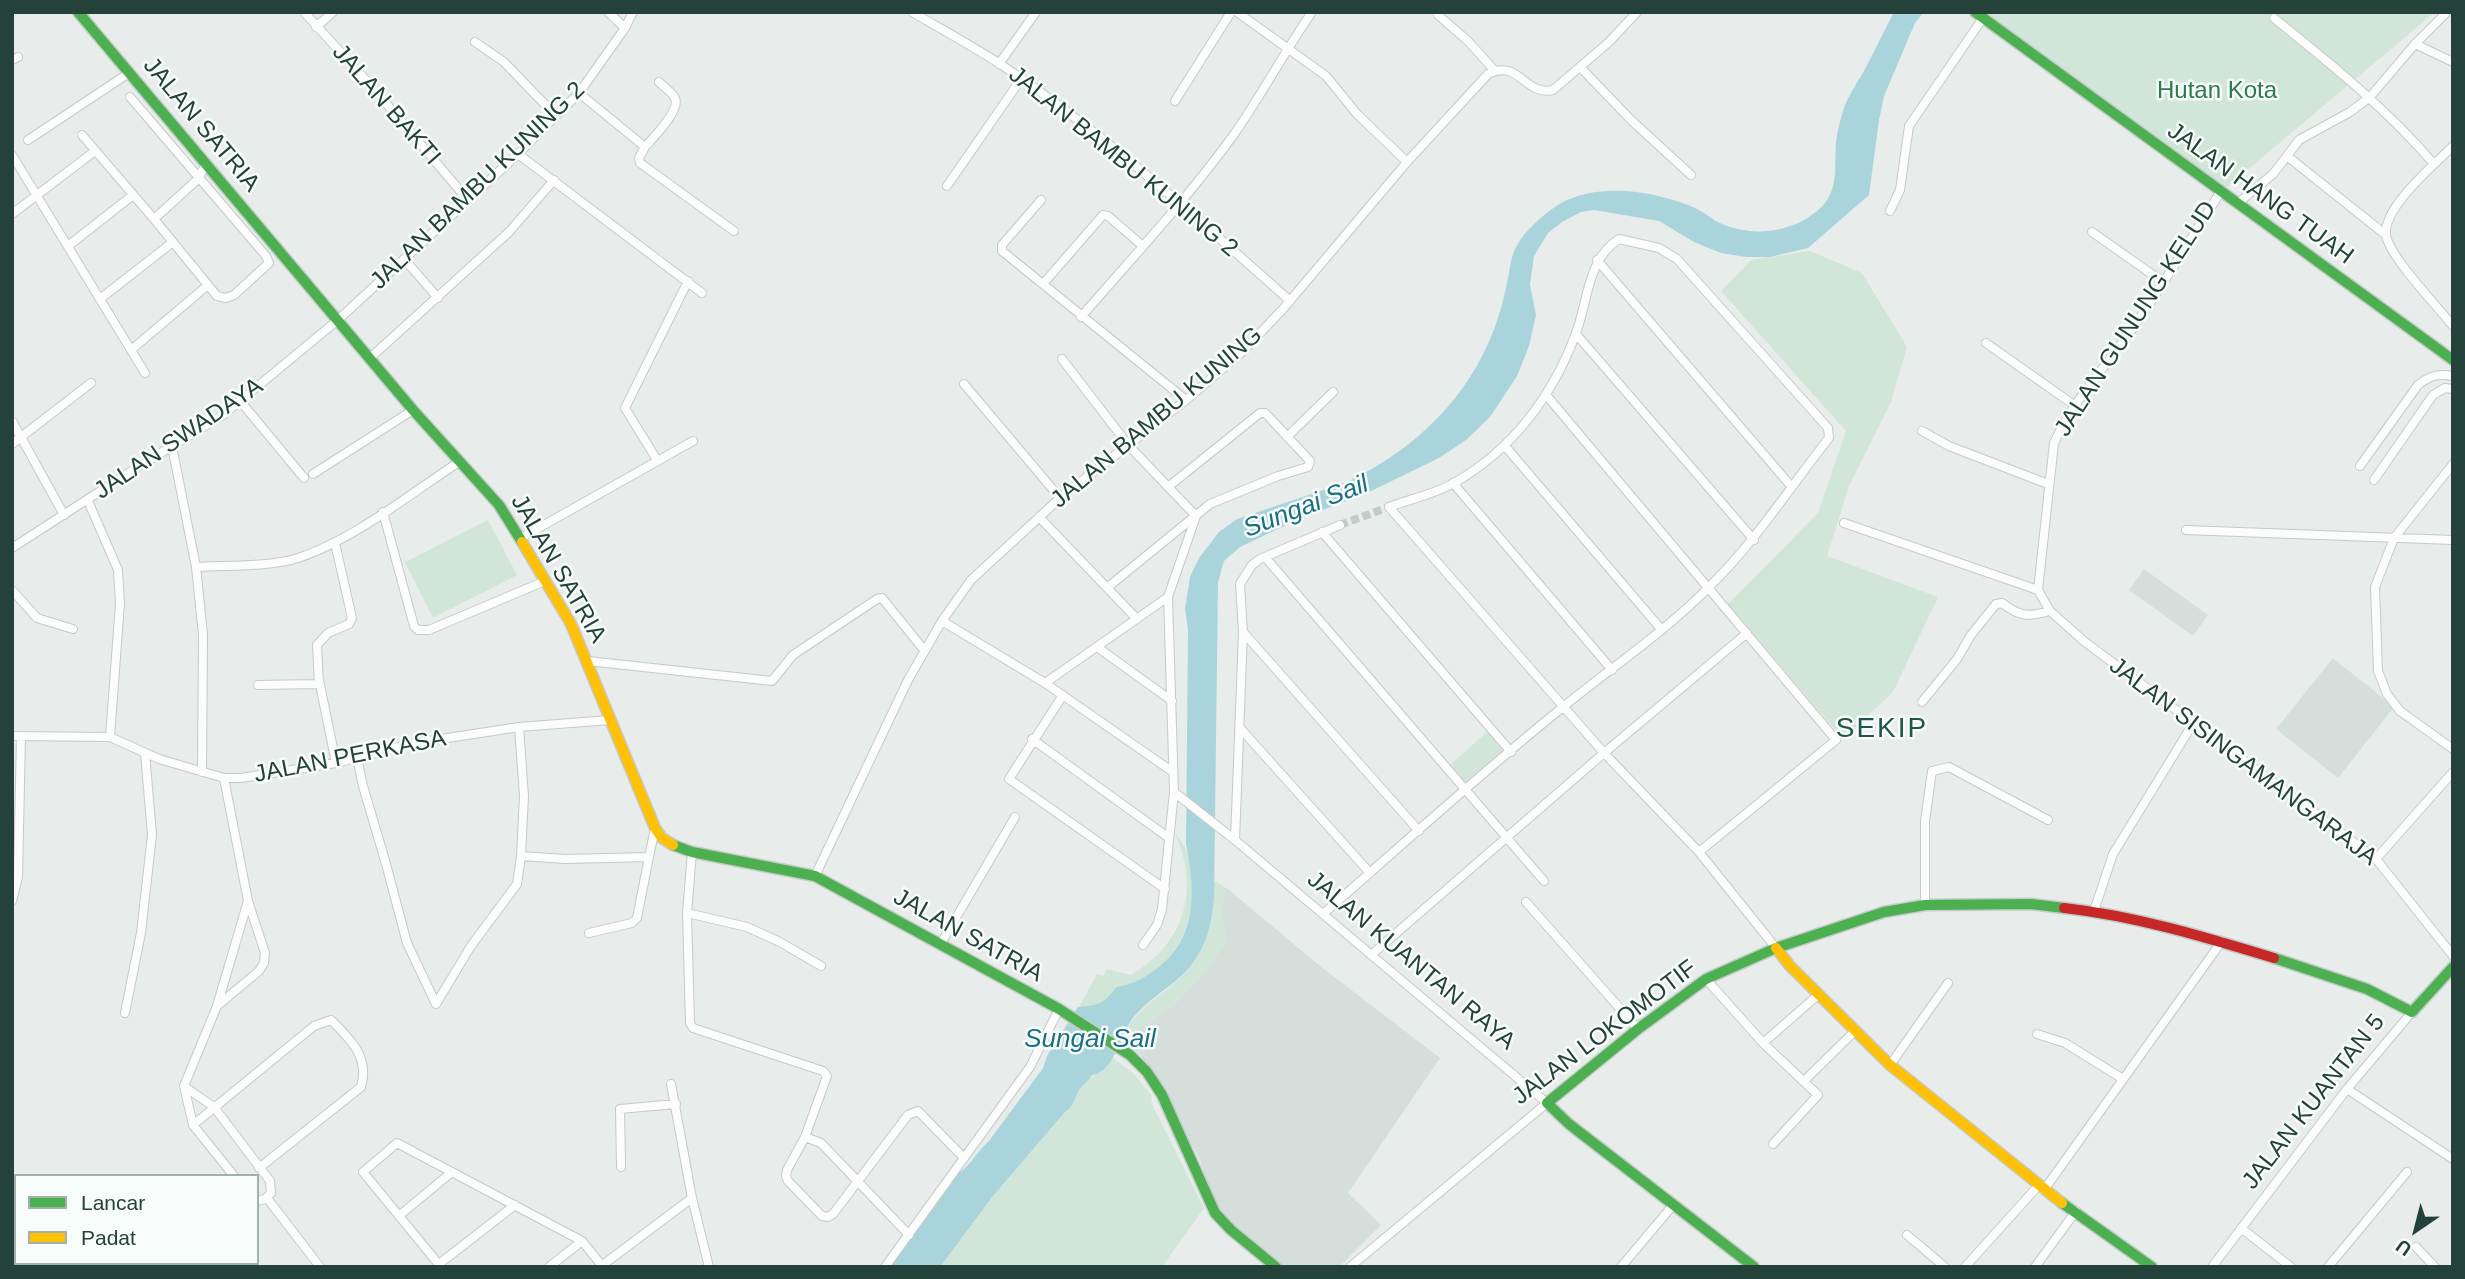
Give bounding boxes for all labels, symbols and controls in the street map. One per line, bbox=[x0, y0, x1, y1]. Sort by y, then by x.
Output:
street label: JALAN BAKTI bbox=[326, 39, 446, 171]
street label: JALAN SATRIA bbox=[137, 52, 265, 198]
street label: JALAN BAMBU KUNING 2 bbox=[1003, 61, 1243, 263]
street label: JALAN BAMBU KUNING 2 bbox=[365, 76, 591, 296]
park label: Hutan Kota bbox=[2157, 77, 2277, 105]
street label: JALAN HANG TUAH bbox=[2161, 117, 2359, 271]
street label: JALAN GUNUNG KELUD bbox=[2049, 196, 2223, 442]
street label: JALAN BAMBU KUNING bbox=[1046, 321, 1268, 515]
street label: JALAN SWADAYA bbox=[89, 372, 269, 506]
water label: Sungai Sail bbox=[1239, 469, 1373, 545]
street label: JALAN SATRIA bbox=[504, 490, 612, 648]
street label: JALAN SISINGAMANGARAJA bbox=[2103, 652, 2383, 872]
district label: SEKIP bbox=[1836, 712, 1928, 746]
street label: JALAN PERKASA bbox=[252, 724, 448, 790]
street label: JALAN KUANTAN RAYA bbox=[1301, 866, 1521, 1056]
street label: JALAN SATRIA bbox=[888, 883, 1048, 989]
street label: JALAN LOKOMOTIF bbox=[1507, 954, 1703, 1112]
street label: JALAN KUANTAN 5 bbox=[2237, 1009, 2391, 1195]
water label: Sungai Sail bbox=[1024, 1024, 1156, 1056]
legend bbox=[14, 1174, 259, 1265]
text: Lancar bbox=[81, 1191, 145, 1214]
north arrow bbox=[2381, 1195, 2451, 1265]
text: Padat bbox=[81, 1226, 136, 1249]
text: U bbox=[2392, 1235, 2415, 1260]

